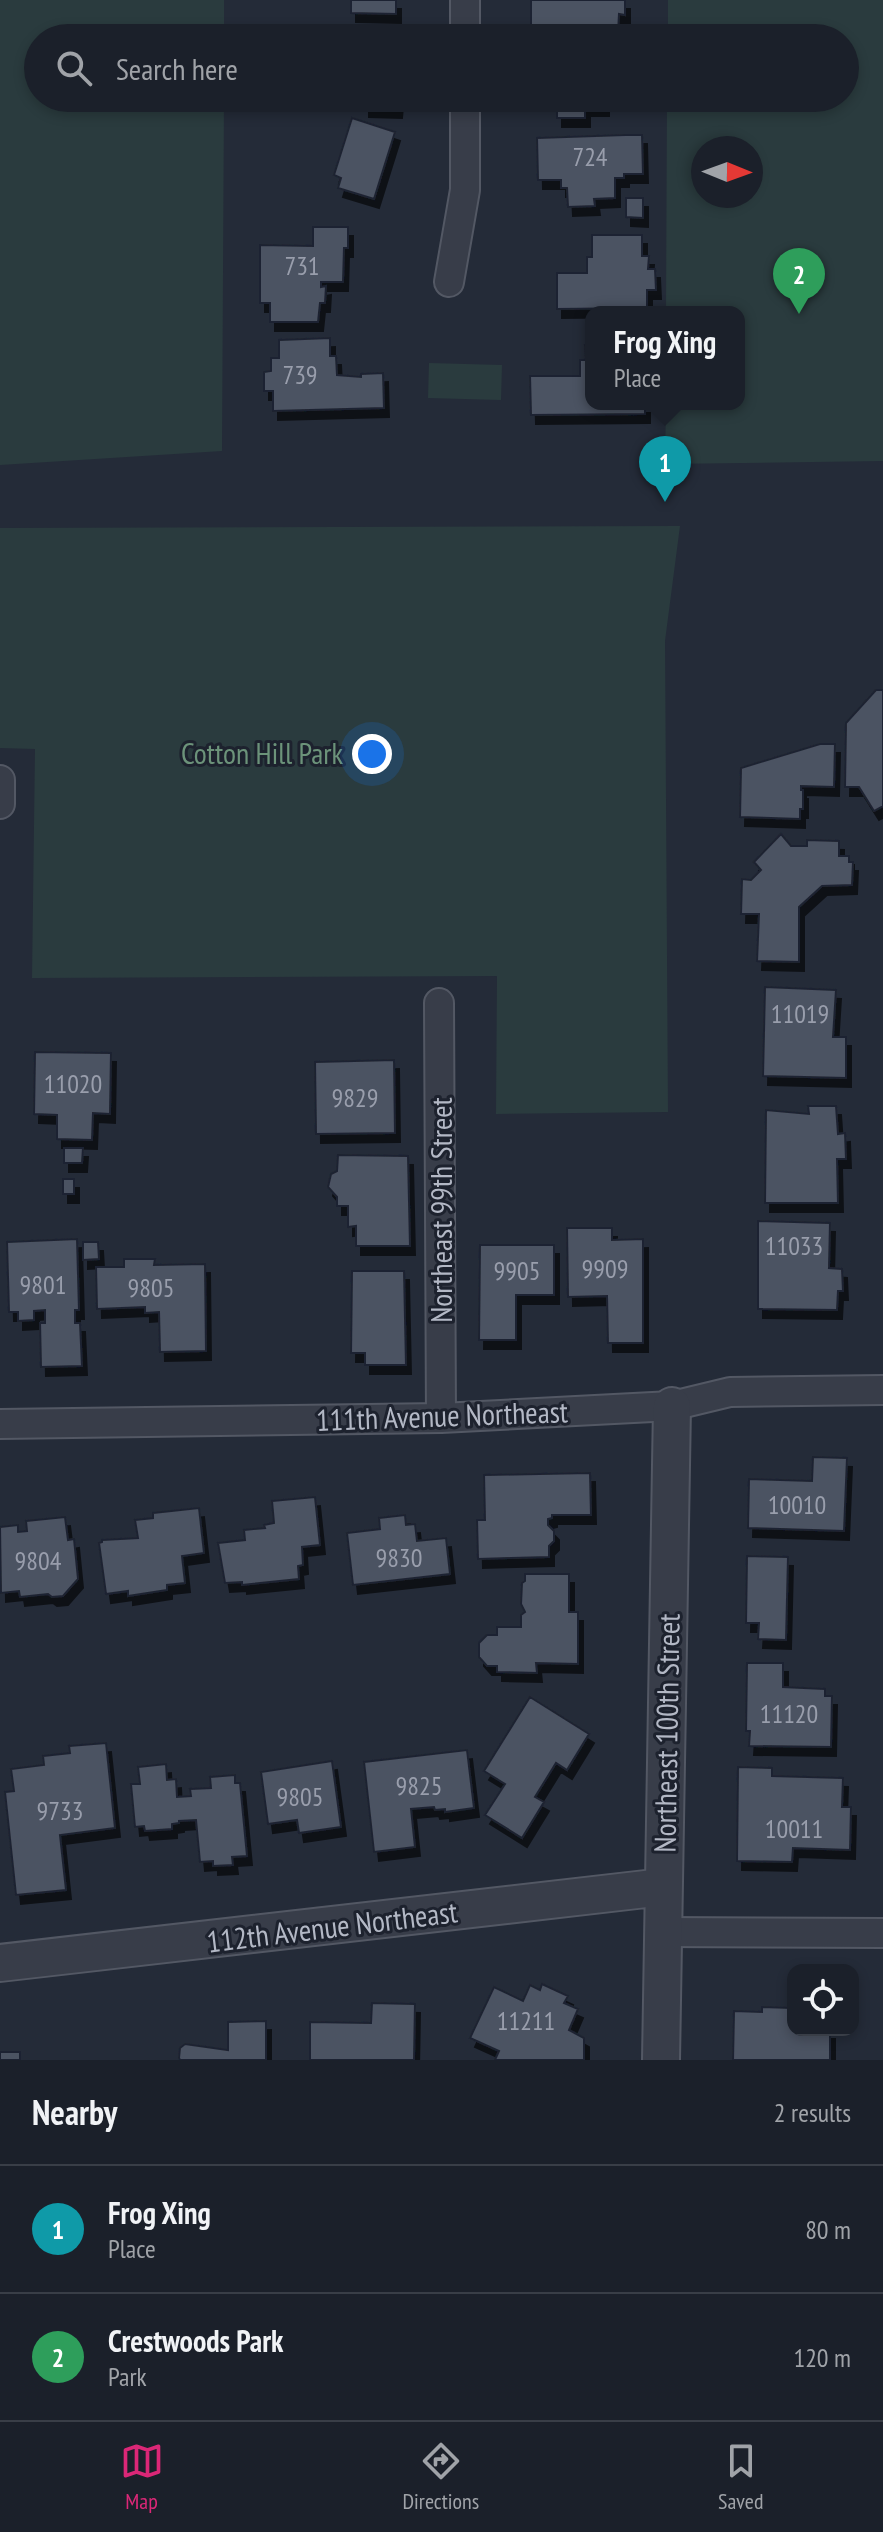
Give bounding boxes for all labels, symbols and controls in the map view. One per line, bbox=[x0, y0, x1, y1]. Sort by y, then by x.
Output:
search box bbox=[24, 24, 859, 112]
icon: search bbox=[52, 46, 96, 90]
text: Search here bbox=[116, 49, 238, 88]
north arrow bbox=[691, 136, 763, 208]
house number: 724 bbox=[572, 140, 608, 173]
pin: 2 bbox=[773, 248, 825, 314]
house number: 731 bbox=[284, 249, 320, 282]
popup bbox=[585, 306, 745, 410]
text: Frog Xing bbox=[614, 322, 716, 361]
house number: 739 bbox=[282, 358, 318, 391]
text: Place bbox=[614, 361, 661, 394]
pin: 1 bbox=[639, 436, 691, 502]
park label: Cotton Hill Park bbox=[181, 733, 343, 772]
your location bbox=[352, 734, 392, 774]
house number: 11019 bbox=[771, 997, 829, 1030]
house number: 11020 bbox=[44, 1067, 102, 1100]
house number: 9829 bbox=[332, 1081, 378, 1114]
street label: Northeast 99th Street bbox=[421, 1096, 460, 1323]
house number: 11033 bbox=[765, 1229, 823, 1262]
house number: 9909 bbox=[582, 1252, 628, 1285]
house number: 9905 bbox=[494, 1254, 540, 1287]
house number: 9801 bbox=[20, 1268, 66, 1301]
house number: 9805 bbox=[128, 1271, 174, 1304]
street label: 111th Avenue Northeast bbox=[315, 1391, 569, 1439]
house number: 10010 bbox=[768, 1488, 826, 1521]
house number: 9830 bbox=[376, 1541, 422, 1574]
house number: 9804 bbox=[15, 1544, 62, 1577]
street label: Northeast 100th Street bbox=[644, 1612, 688, 1853]
house number: 11120 bbox=[760, 1697, 818, 1730]
house number: 9825 bbox=[396, 1769, 442, 1802]
house number: 9805 bbox=[277, 1780, 323, 1813]
house number: 9733 bbox=[37, 1794, 83, 1827]
house number: 10011 bbox=[765, 1812, 823, 1845]
street label: 112th Avenue Northeast bbox=[205, 1891, 460, 1961]
map controls bbox=[787, 1964, 859, 2036]
button: locate bbox=[787, 1964, 859, 2036]
house number: 11211 bbox=[497, 2004, 555, 2037]
text: Nearby bbox=[32, 2090, 117, 2134]
text: 2 results bbox=[774, 2096, 851, 2129]
text: Frog Xing bbox=[108, 2193, 211, 2232]
text: 1 bbox=[52, 2213, 64, 2246]
text: 80 m bbox=[805, 2213, 851, 2246]
text: Place bbox=[108, 2232, 156, 2265]
text: Crestwoods Park bbox=[108, 2321, 283, 2360]
text: 2 bbox=[52, 2341, 64, 2374]
text: 120 m bbox=[793, 2341, 851, 2374]
text: Park bbox=[108, 2360, 147, 2393]
tab: Map bbox=[120, 2439, 164, 2515]
tab: Directions bbox=[403, 2439, 479, 2515]
tab: Saved bbox=[718, 2439, 763, 2515]

